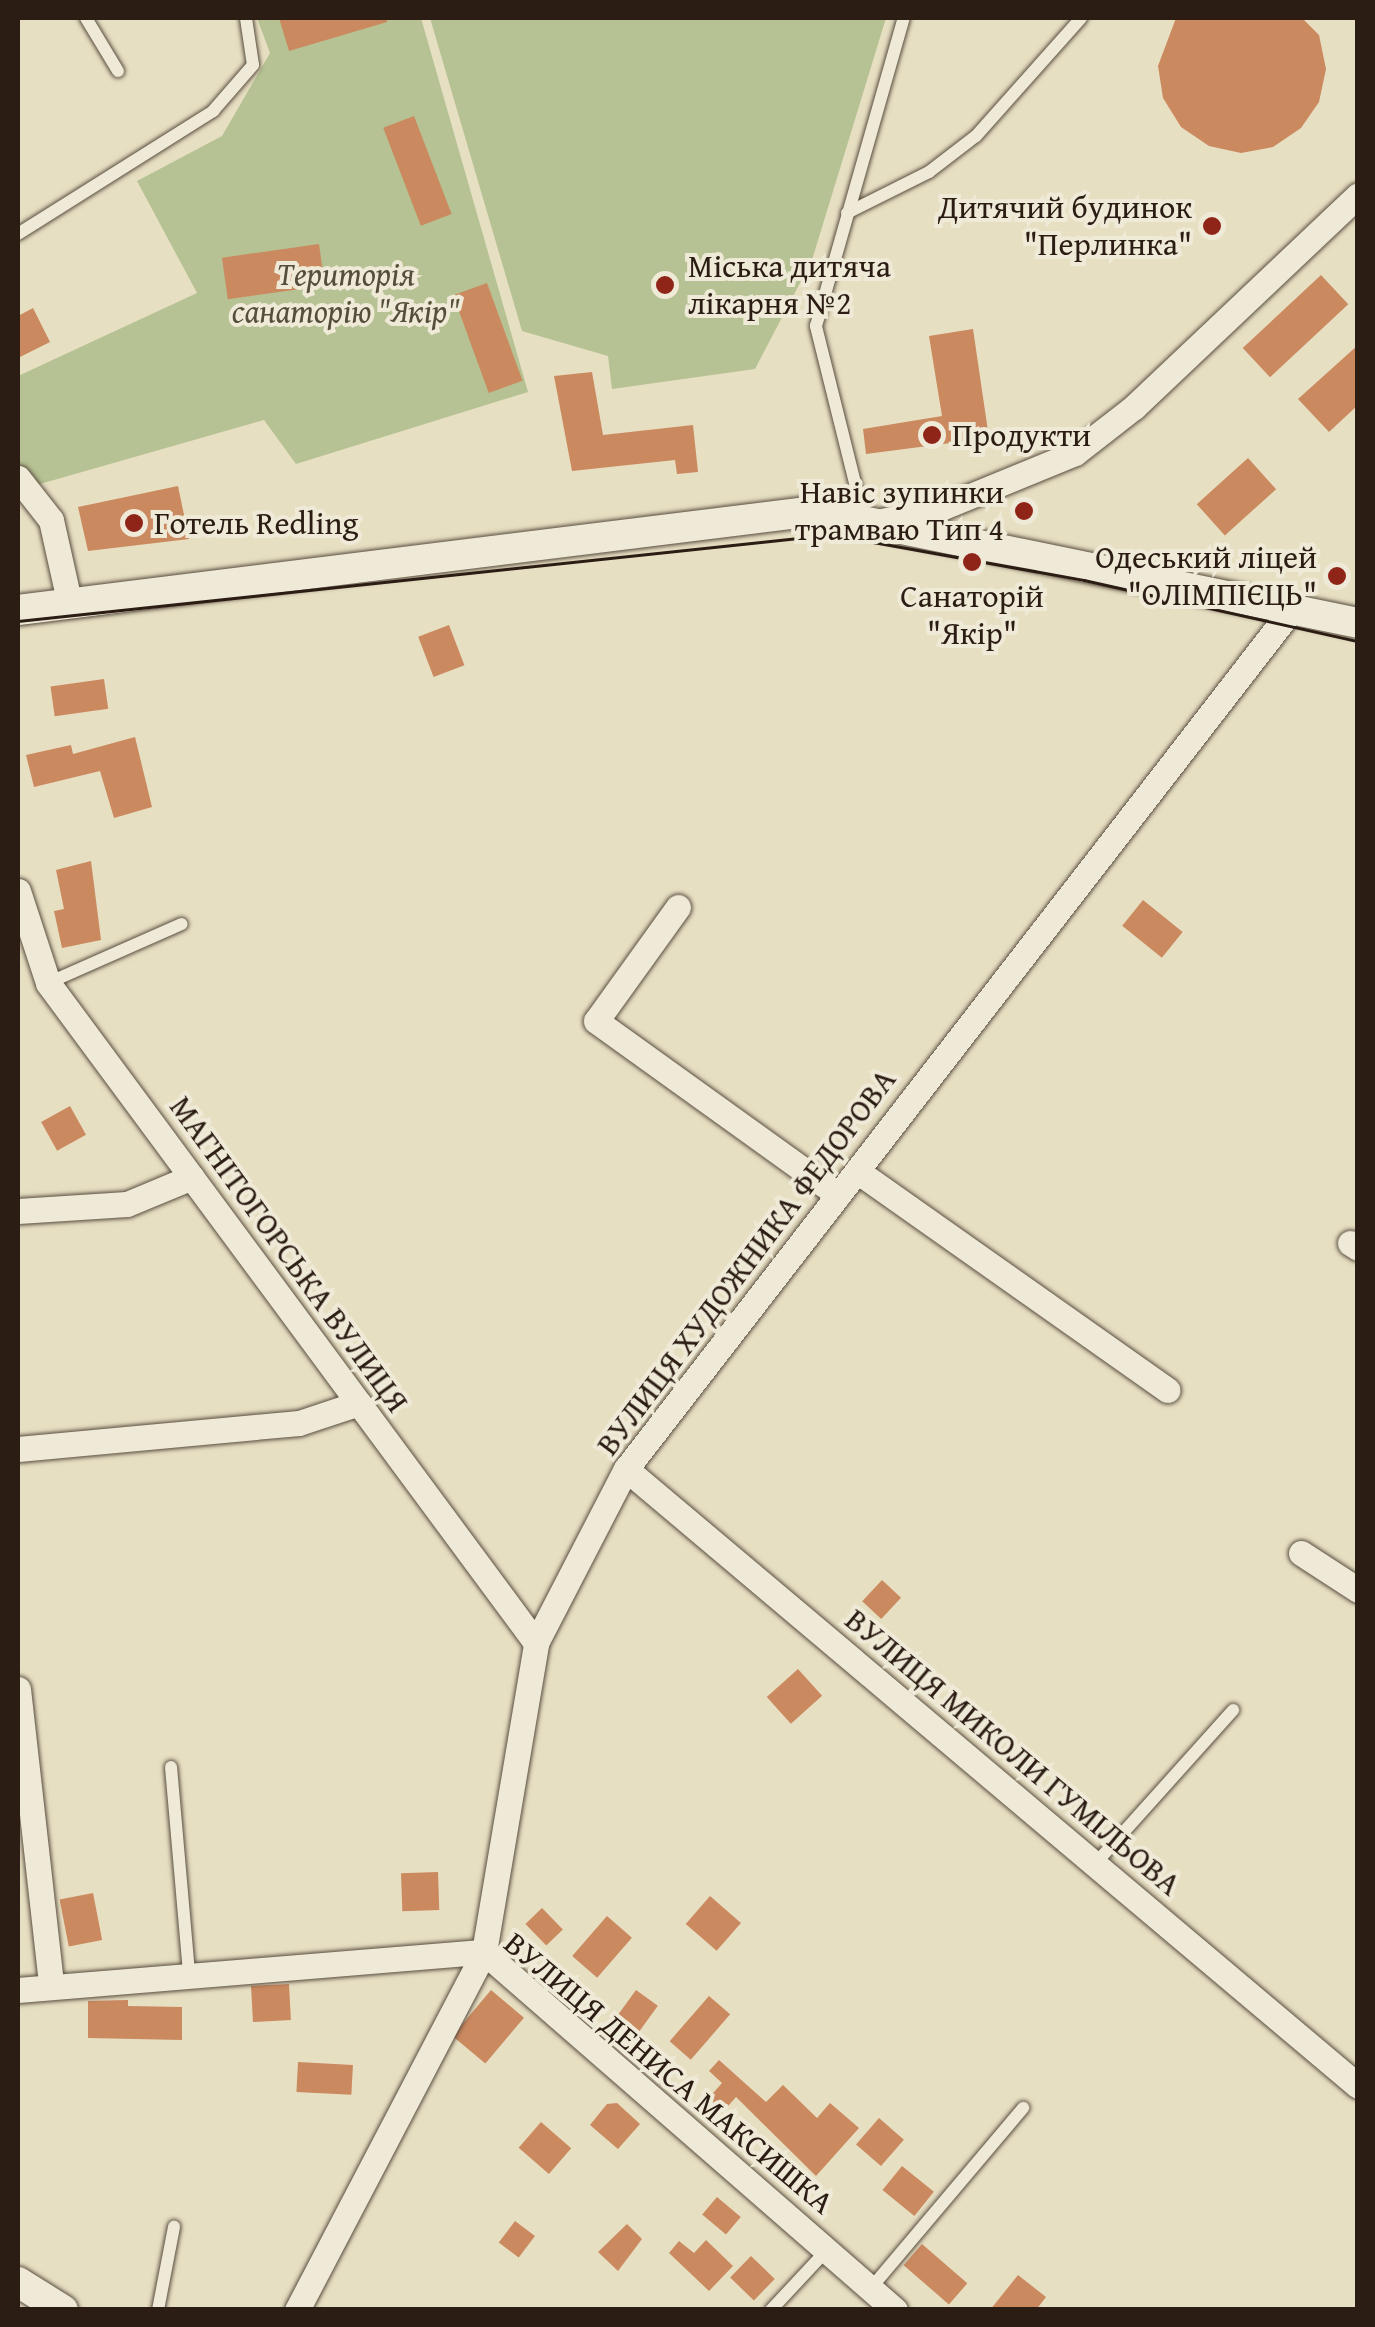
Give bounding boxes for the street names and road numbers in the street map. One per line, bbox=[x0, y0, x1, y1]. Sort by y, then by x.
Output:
street label: ВУЛИЦЯ ХУДОЖНИКА ФЕДОРОВА bbox=[588, 1061, 904, 1463]
street label: МАГНІТОГОРСЬКА ВУЛИЦЯ bbox=[162, 1089, 416, 1419]
street label: ВУЛИЦЯ МИКОЛИ ГУМІЛЬОВА bbox=[838, 1600, 1188, 1904]
street label: ВУЛИЦЯ ДЕНИСА МАКСИШКА bbox=[496, 1924, 842, 2222]

